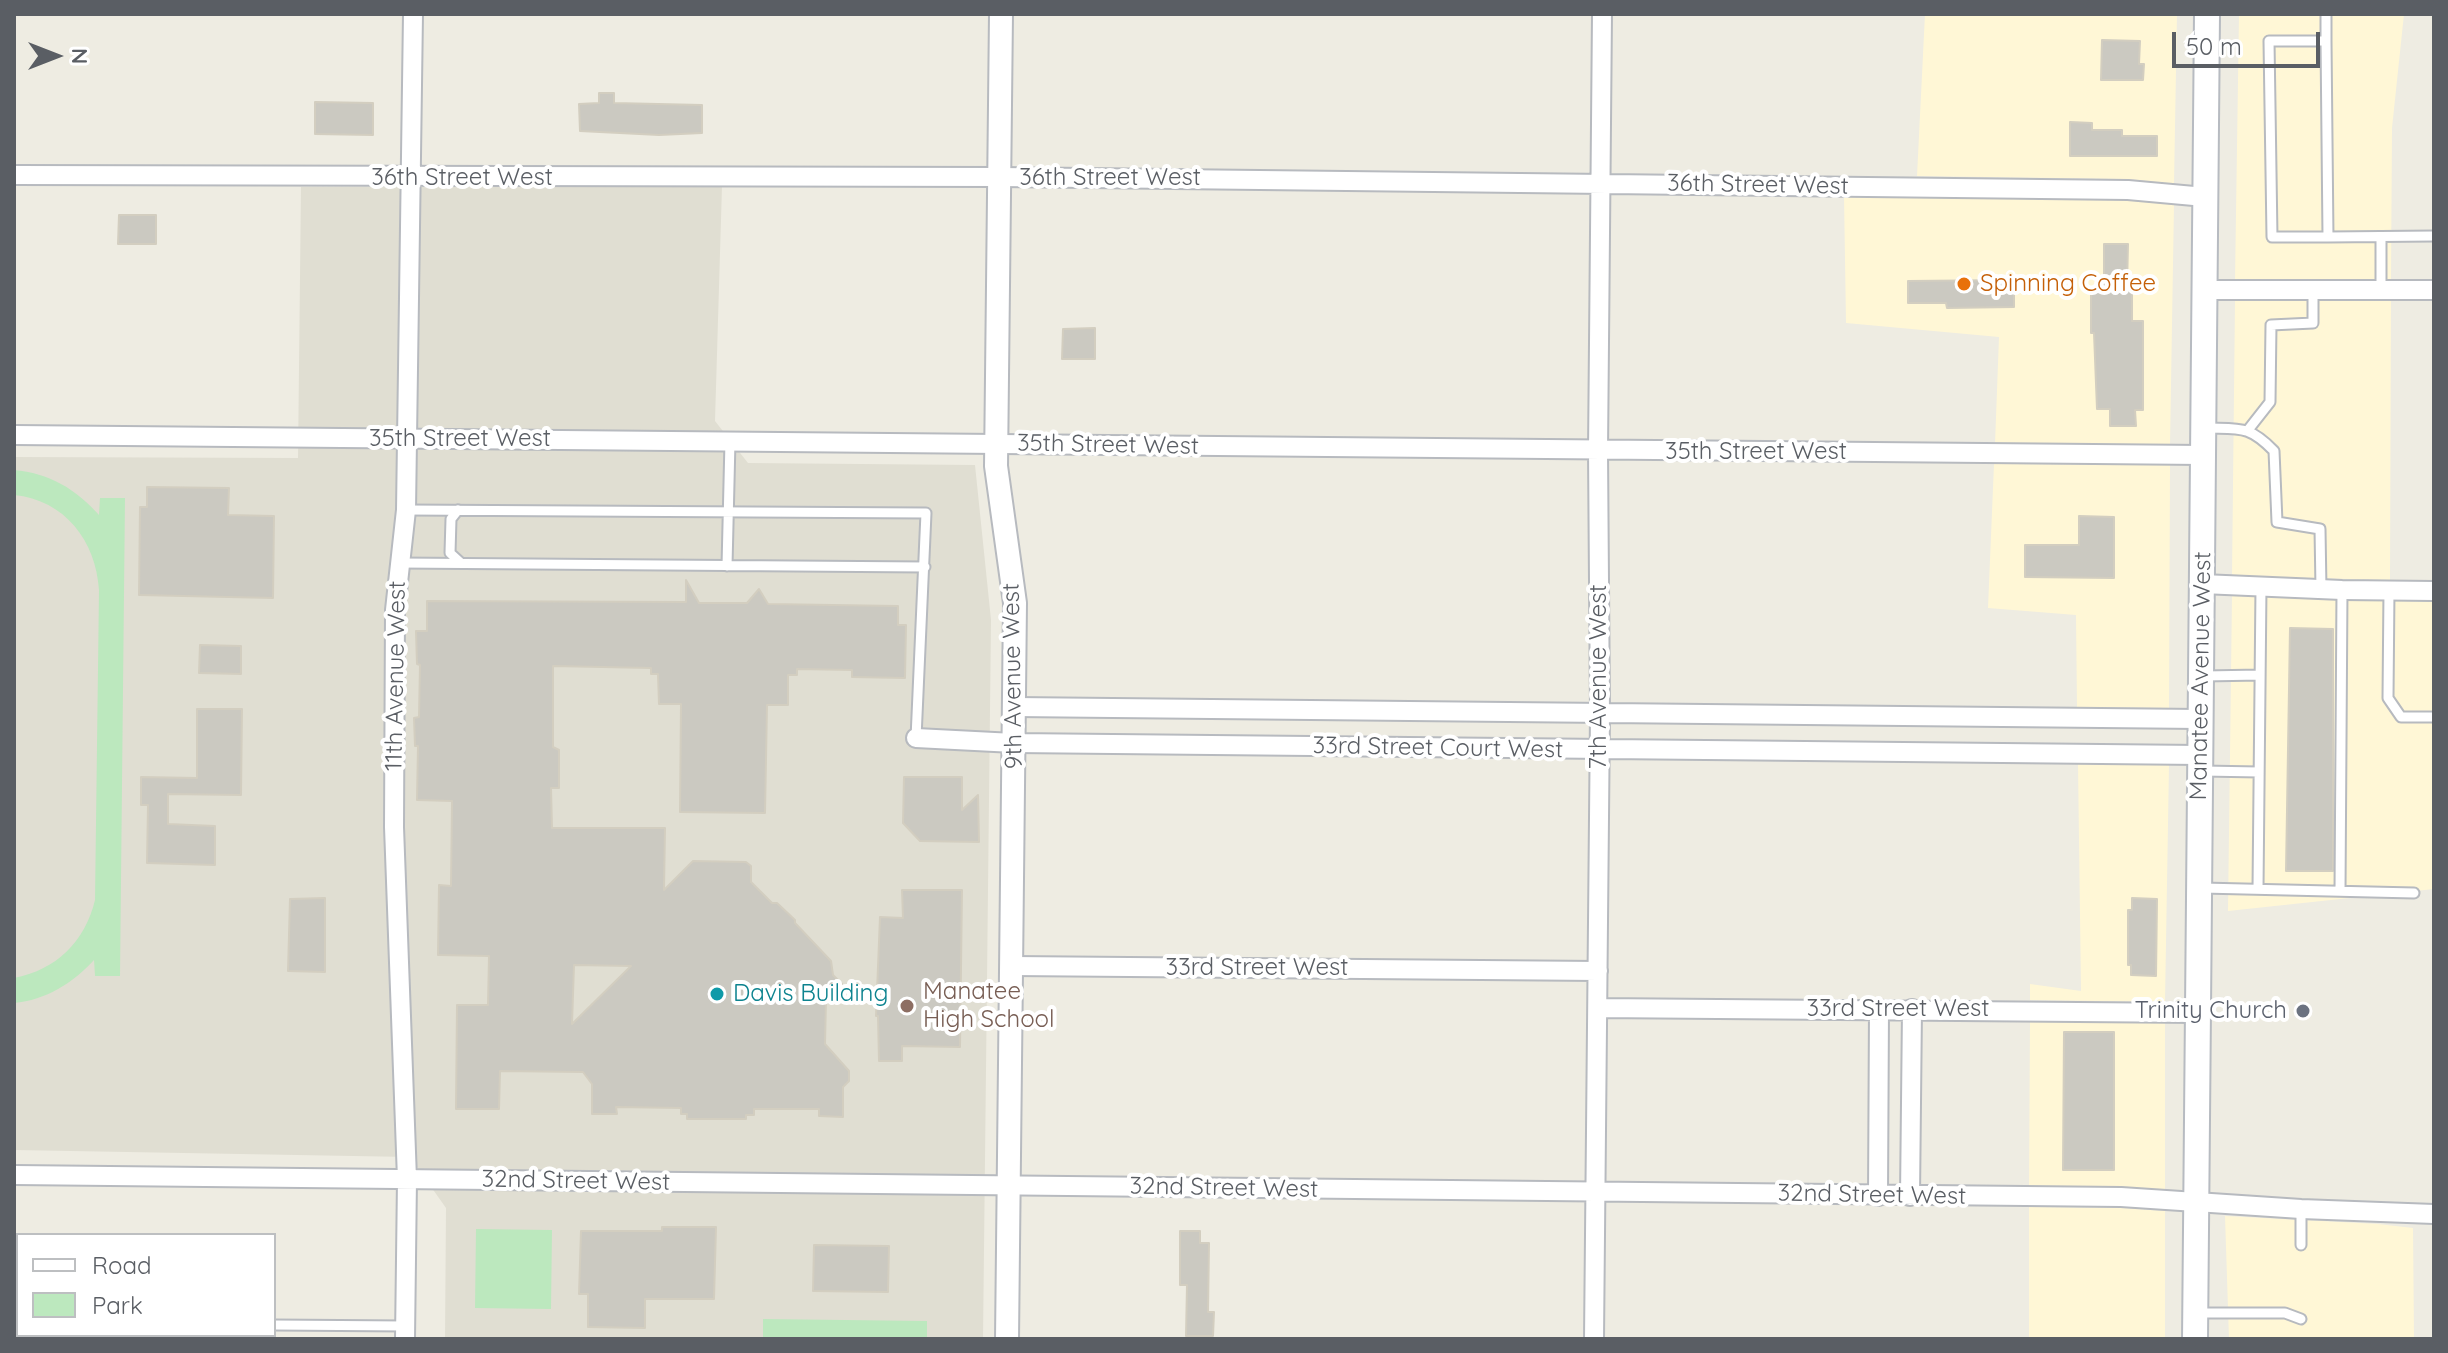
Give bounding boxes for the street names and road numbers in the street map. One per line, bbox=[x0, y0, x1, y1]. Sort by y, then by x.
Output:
street label: 36th Street West bbox=[371, 164, 553, 192]
street label: 36th Street West bbox=[1019, 164, 1201, 192]
street label: 36th Street West bbox=[1667, 169, 1849, 201]
street label: 35th Street West bbox=[369, 425, 551, 453]
street label: 35th Street West bbox=[1017, 429, 1199, 461]
street label: 35th Street West bbox=[1665, 438, 1847, 466]
street label: Manatee Avenue West bbox=[2184, 551, 2218, 801]
street label: 11th Avenue West bbox=[380, 581, 412, 771]
street label: 9th Avenue West bbox=[997, 583, 1029, 769]
street label: 7th Avenue West bbox=[1585, 584, 1613, 770]
street label: 33rd Street Court West bbox=[1312, 731, 1564, 765]
street label: 33rd Street West bbox=[1166, 954, 1348, 982]
street label: 33rd Street West bbox=[1807, 995, 1989, 1023]
street label: 32nd Street West bbox=[481, 1165, 671, 1197]
street label: 32nd Street West bbox=[1129, 1172, 1319, 1204]
street label: 32nd Street West bbox=[1777, 1179, 1967, 1211]

